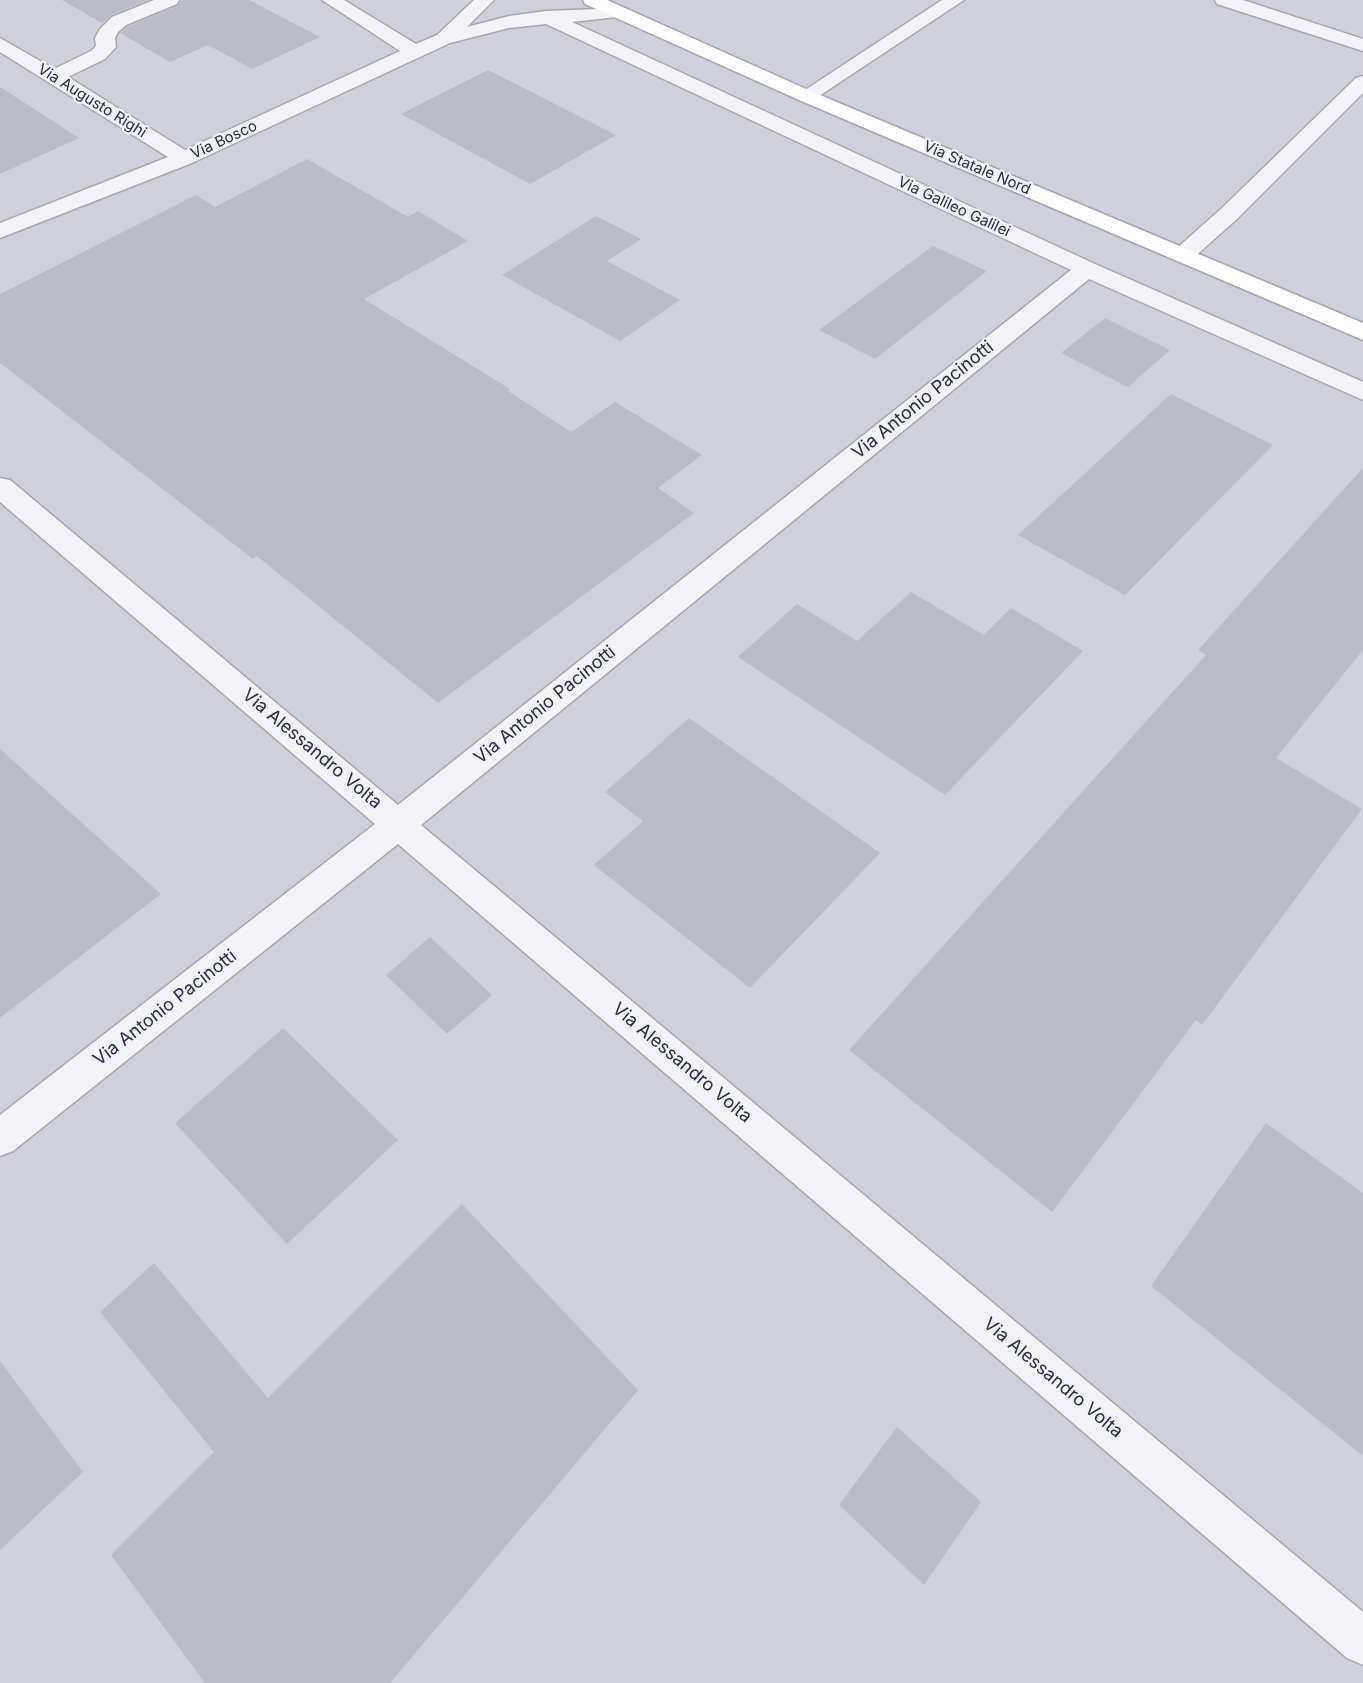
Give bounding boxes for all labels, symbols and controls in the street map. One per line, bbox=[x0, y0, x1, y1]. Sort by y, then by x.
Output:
street label: Via Augusto Righi bbox=[34, 60, 150, 142]
street label: Via Bosco bbox=[188, 117, 260, 163]
street label: Via Statale Nord bbox=[921, 137, 1033, 199]
street label: Via Galileo Galilei bbox=[895, 173, 1013, 241]
street label: Via Antonio Pacinotti bbox=[848, 336, 998, 464]
street label: Via Antonio Pacinotti bbox=[470, 641, 620, 769]
street label: Via Alessandro Volta bbox=[238, 684, 386, 814]
street label: Via Antonio Pacinotti bbox=[89, 945, 241, 1071]
street label: Via Alessandro Volta bbox=[608, 998, 756, 1128]
street label: Via Alessandro Volta bbox=[979, 1313, 1127, 1443]

